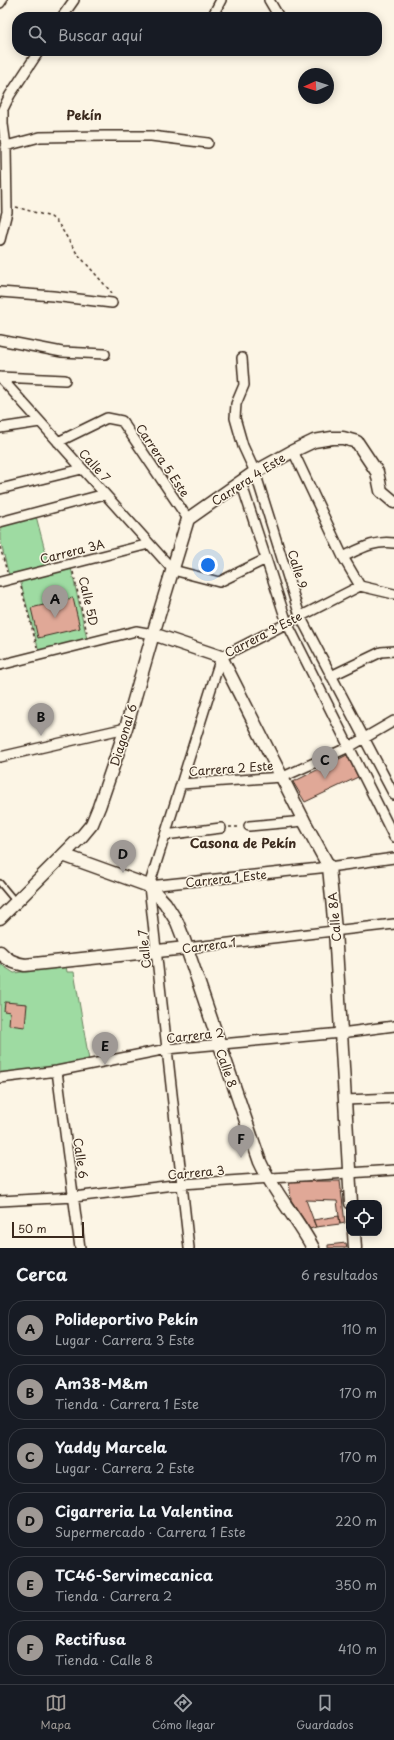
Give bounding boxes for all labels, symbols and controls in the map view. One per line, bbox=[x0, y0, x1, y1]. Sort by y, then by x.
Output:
search box bbox=[12, 12, 382, 56]
icon: search bbox=[26, 23, 48, 45]
text: Buscar aquí bbox=[58, 23, 142, 46]
north arrow bbox=[298, 68, 334, 104]
district label: Pekín bbox=[66, 105, 102, 124]
street label: Carrera 5 Este bbox=[132, 420, 194, 500]
street label: Calle 7 bbox=[75, 444, 115, 486]
street label: Carrera 4 Este bbox=[208, 448, 288, 510]
street label: Carrera 3A bbox=[38, 534, 107, 568]
street label: Calle 9 bbox=[284, 547, 312, 591]
your location bbox=[198, 555, 218, 575]
street label: Calle 5D bbox=[75, 575, 103, 627]
pin: A bbox=[42, 585, 68, 618]
street label: Carrera 3 Este bbox=[221, 607, 305, 661]
street label: Diagonal 6 bbox=[105, 701, 141, 769]
pin: B bbox=[28, 703, 54, 736]
pin: C bbox=[312, 746, 338, 779]
street label: Carrera 2 Este bbox=[188, 756, 274, 780]
district label: Casona de Pekín bbox=[190, 833, 296, 852]
pin: D bbox=[110, 840, 136, 873]
street label: Carrera 1 Este bbox=[185, 865, 267, 891]
street label: Calle 8A bbox=[323, 891, 345, 943]
street label: Calle 7 bbox=[133, 928, 155, 970]
street label: Carrera 1 bbox=[181, 933, 237, 957]
street label: Carrera 2 bbox=[165, 1023, 225, 1047]
pin: E bbox=[92, 1032, 118, 1065]
street label: Calle 8 bbox=[212, 1046, 242, 1090]
pin: F bbox=[228, 1125, 254, 1158]
street label: Calle 6 bbox=[69, 1136, 93, 1180]
street label: Carrera 3 bbox=[167, 1161, 225, 1183]
map controls bbox=[346, 1200, 382, 1236]
button: locate bbox=[346, 1200, 382, 1236]
scale bar bbox=[12, 1220, 84, 1239]
text: 50 m bbox=[18, 1220, 47, 1237]
text: Cerca bbox=[16, 1261, 67, 1287]
text: 6 resultados bbox=[301, 1265, 378, 1284]
text: Polideportivo Pekín bbox=[55, 1307, 198, 1330]
text: A bbox=[25, 1319, 35, 1338]
text: 110 m bbox=[342, 1319, 377, 1338]
text: Lugar · Carrera 3 Este bbox=[55, 1330, 195, 1349]
text: Am38-M&m bbox=[55, 1371, 148, 1394]
text: B bbox=[26, 1383, 34, 1402]
text: 170 m bbox=[339, 1383, 377, 1402]
text: Tienda · Carrera 1 Este bbox=[55, 1394, 199, 1413]
text: Yaddy Marcela bbox=[55, 1435, 167, 1458]
text: C bbox=[25, 1447, 35, 1466]
text: 170 m bbox=[339, 1447, 377, 1466]
text: Lugar · Carrera 2 Este bbox=[55, 1458, 195, 1477]
text: Cigarreria La Valentina bbox=[55, 1499, 233, 1522]
text: D bbox=[25, 1511, 35, 1530]
text: 220 m bbox=[335, 1511, 377, 1530]
text: Supermercado · Carrera 1 Este bbox=[55, 1522, 246, 1541]
text: TC46-Servimecanica bbox=[55, 1563, 213, 1586]
text: E bbox=[26, 1575, 34, 1594]
text: 350 m bbox=[335, 1575, 377, 1594]
text: Tienda · Carrera 2 bbox=[55, 1586, 172, 1605]
text: Rectifusa bbox=[55, 1627, 126, 1650]
text: F bbox=[26, 1639, 34, 1658]
text: 410 m bbox=[338, 1639, 377, 1658]
text: Tienda · Calle 8 bbox=[55, 1650, 153, 1669]
tab: Mapa bbox=[41, 1692, 71, 1733]
tab: Cómo llegar bbox=[152, 1692, 215, 1733]
tab: Guardados bbox=[296, 1692, 353, 1733]

